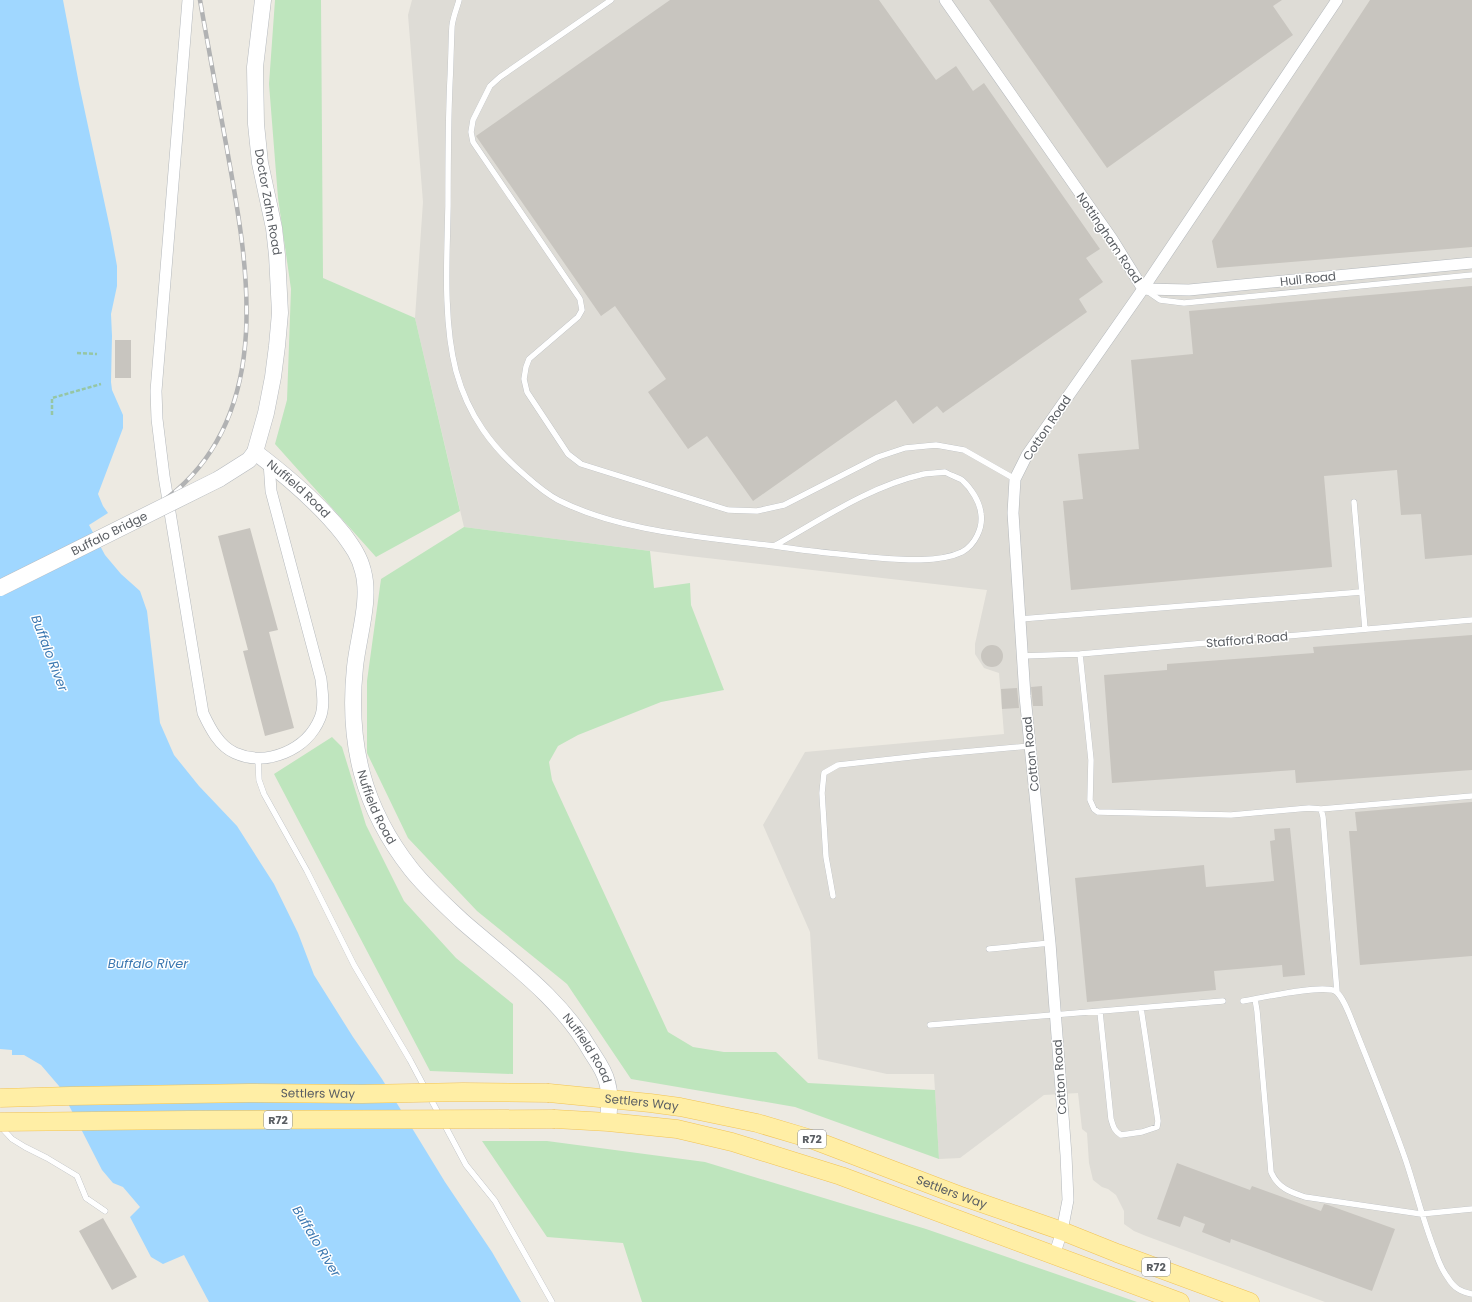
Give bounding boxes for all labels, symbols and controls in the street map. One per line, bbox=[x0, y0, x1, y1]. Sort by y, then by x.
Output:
street label: Doctor Zahn Road bbox=[251, 147, 286, 256]
street label: Nottingham Road bbox=[1073, 189, 1146, 286]
street label: Hull Road bbox=[1279, 267, 1337, 290]
street label: Cotton Road bbox=[1018, 392, 1075, 464]
street label: Nuffield Road bbox=[264, 455, 334, 521]
street label: Buffalo Bridge bbox=[68, 507, 150, 559]
water label: Buffalo River bbox=[26, 612, 73, 695]
street label: Stafford Road bbox=[1205, 627, 1289, 652]
street label: Cotton Road bbox=[1018, 716, 1043, 792]
street label: Nuffield Road bbox=[353, 768, 400, 847]
water label: Buffalo River bbox=[108, 954, 189, 973]
street label: Nuffield Road bbox=[559, 1009, 616, 1085]
street label: Cotton Road bbox=[1048, 1039, 1071, 1115]
street label: Settlers Way bbox=[281, 1084, 355, 1102]
street label: Settlers Way bbox=[604, 1090, 680, 1115]
road number: R72 bbox=[264, 1111, 292, 1129]
road number: R72 bbox=[798, 1130, 826, 1148]
street label: Settlers Way bbox=[914, 1171, 990, 1212]
water label: Buffalo River bbox=[288, 1202, 346, 1282]
road number: R72 bbox=[1142, 1258, 1170, 1276]

